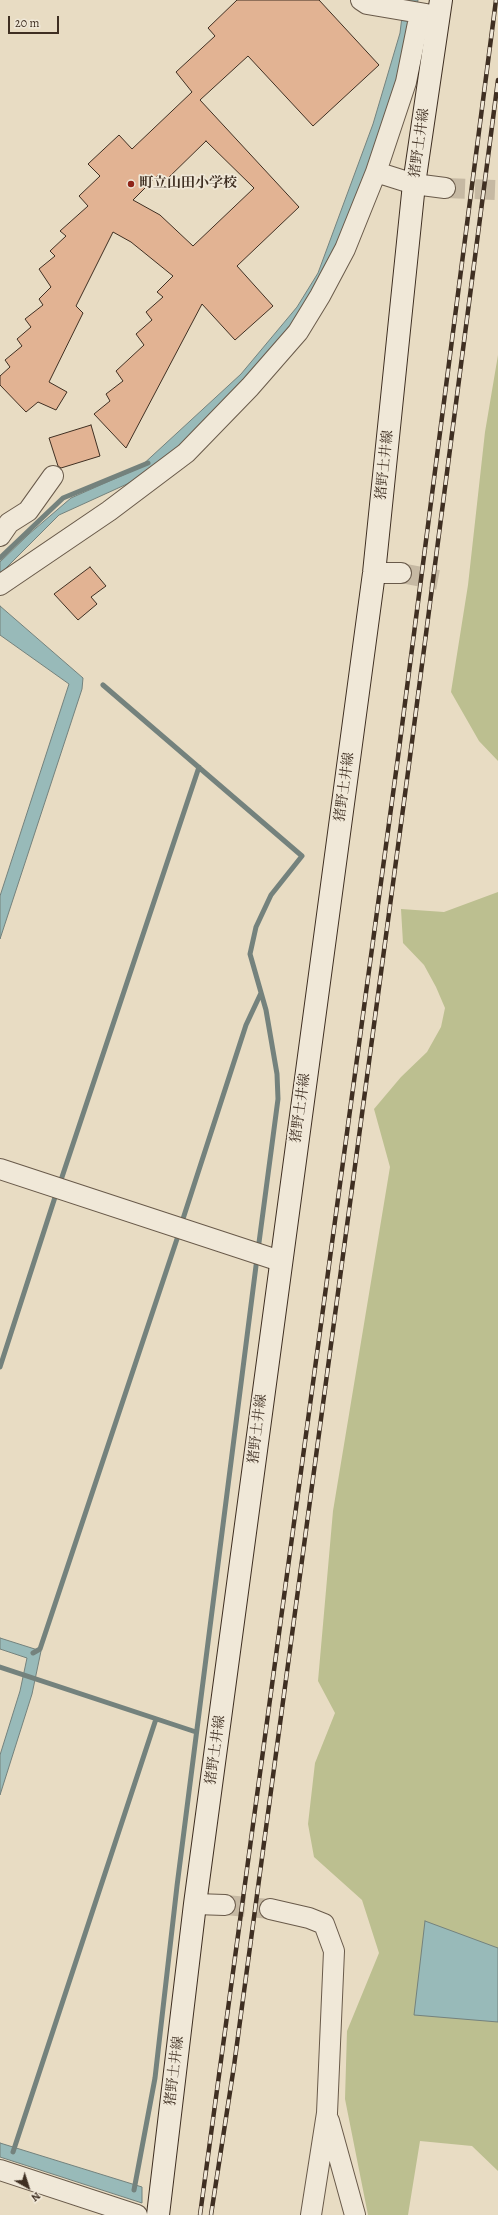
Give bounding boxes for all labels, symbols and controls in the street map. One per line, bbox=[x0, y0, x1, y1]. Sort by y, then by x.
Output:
scale bar bbox=[10, 8, 61, 34]
text: 20 m bbox=[15, 15, 39, 31]
street label: 猪野土井線 bbox=[407, 107, 433, 179]
place label: 町立山田小学校 bbox=[139, 176, 237, 192]
marker: 町立山田小学校 bbox=[126, 179, 136, 189]
street label: 猪野土井線 bbox=[373, 429, 397, 501]
street label: 猪野土井線 bbox=[332, 751, 358, 823]
street label: 猪野土井線 bbox=[288, 1072, 314, 1144]
street label: 猪野土井線 bbox=[245, 1393, 271, 1465]
street label: 猪野土井線 bbox=[203, 1714, 229, 1786]
street label: 猪野土井線 bbox=[162, 2035, 188, 2107]
north arrow bbox=[8, 2167, 48, 2207]
text: N bbox=[28, 2188, 44, 2205]

